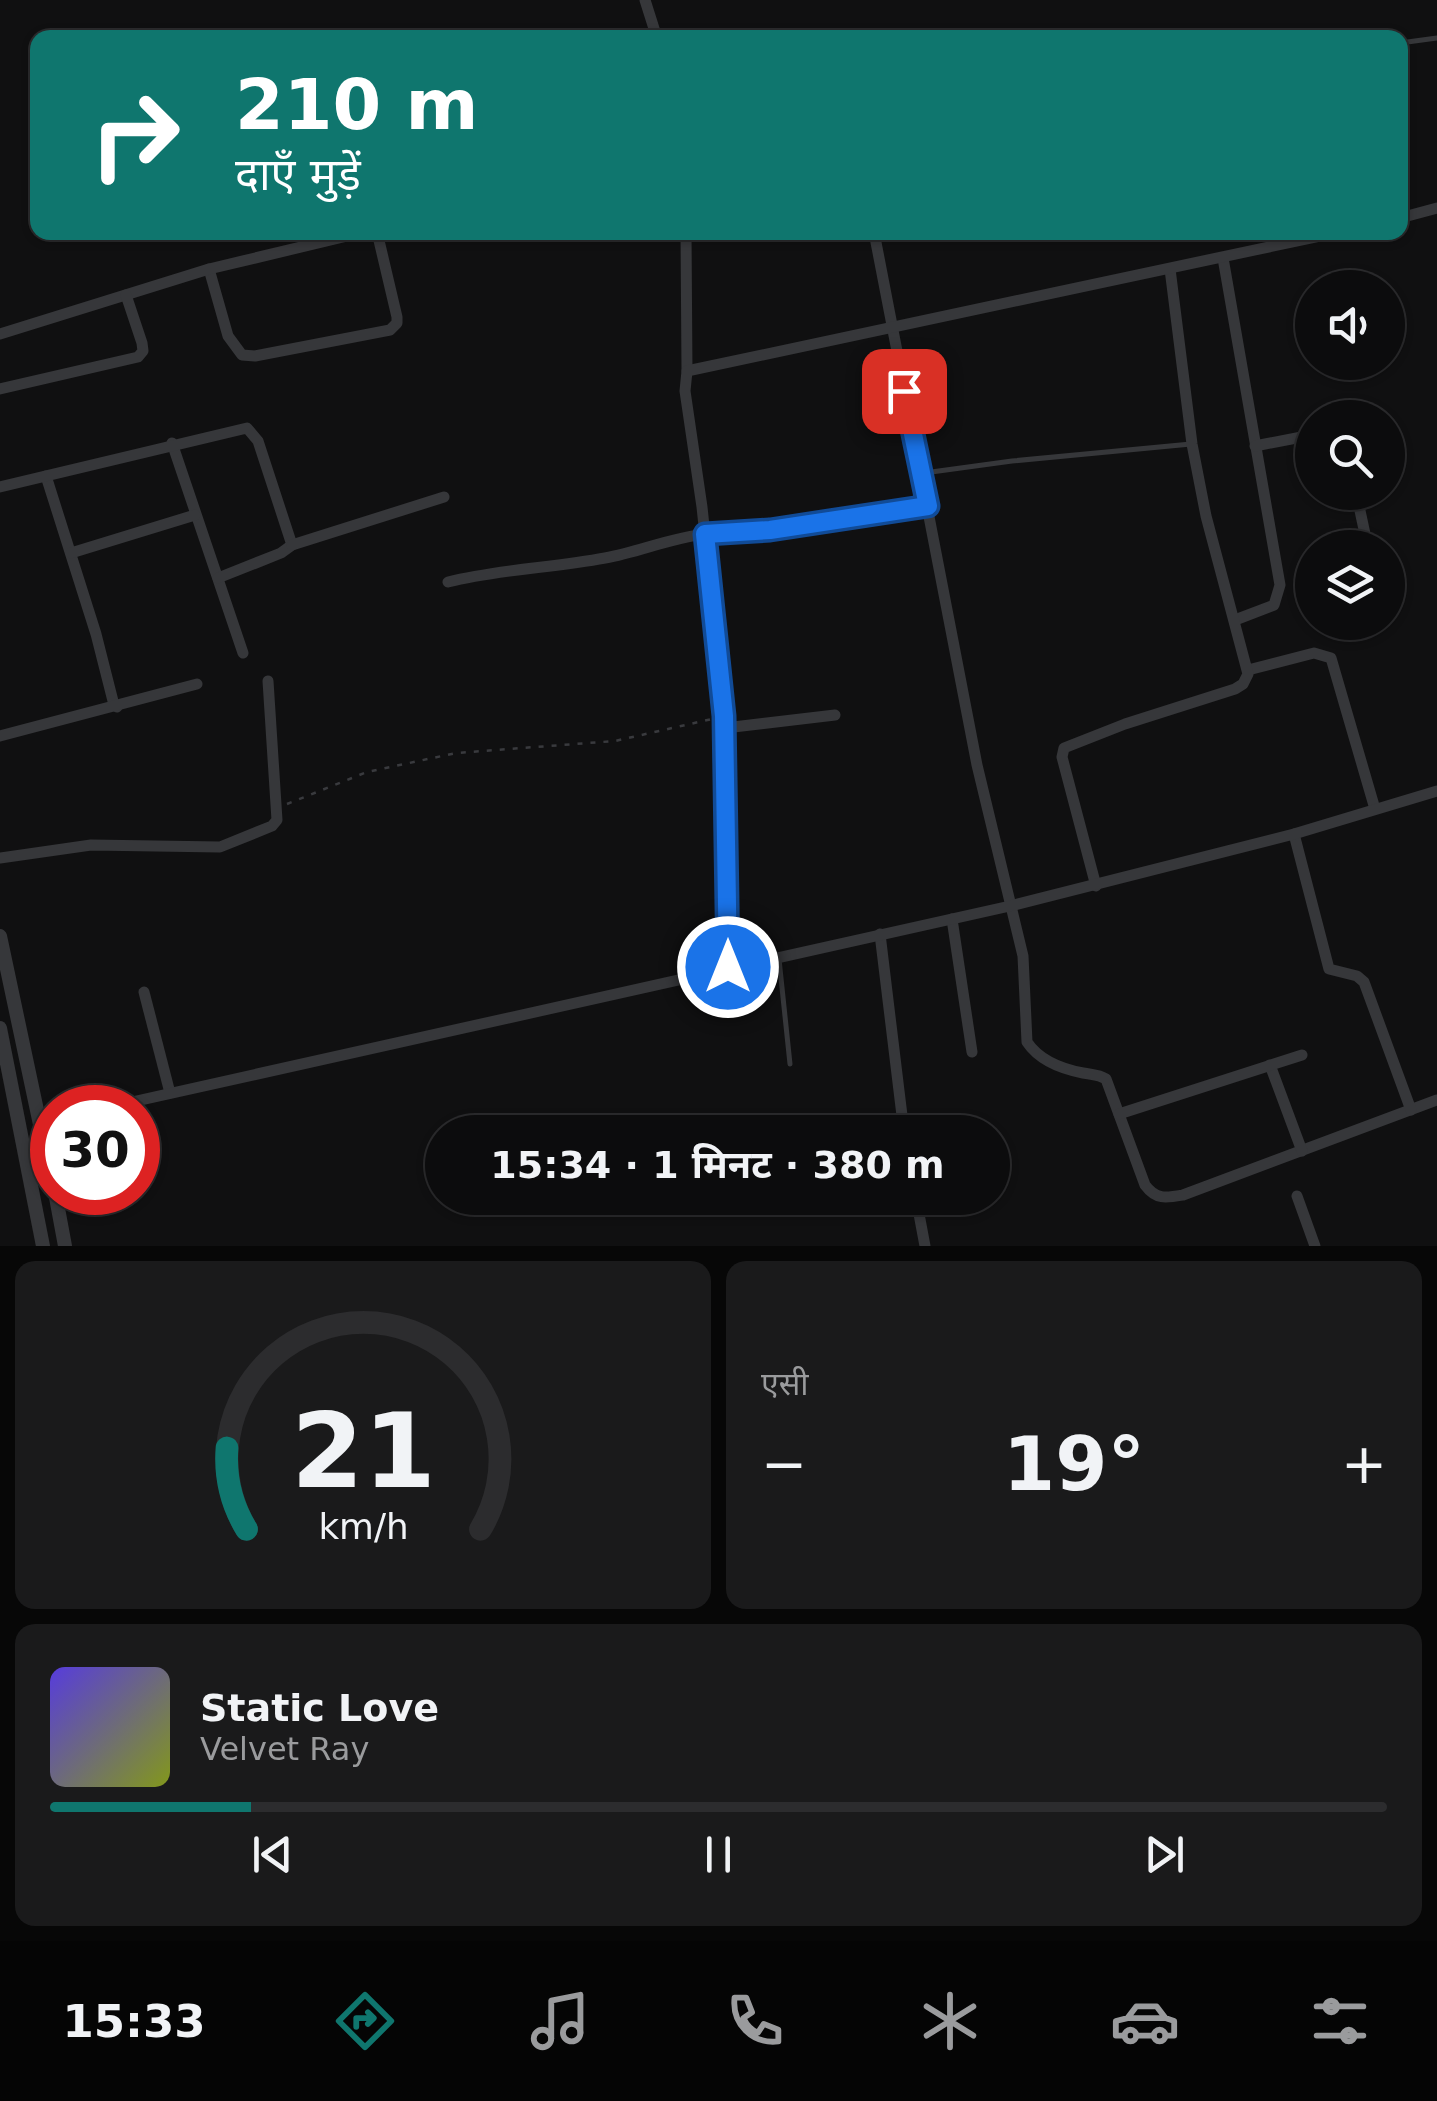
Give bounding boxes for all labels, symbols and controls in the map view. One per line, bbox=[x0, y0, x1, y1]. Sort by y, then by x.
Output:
text: 210 m bbox=[235, 64, 478, 146]
icon: right bbox=[70, 70, 200, 200]
text: दाएँ मुड़ें bbox=[235, 148, 361, 201]
map controls bbox=[1295, 270, 1405, 640]
button: sound bbox=[1295, 270, 1405, 380]
pin bbox=[862, 349, 947, 434]
icon: arrive bbox=[877, 364, 932, 419]
button: search bbox=[1295, 400, 1405, 510]
button: layers bbox=[1295, 530, 1405, 640]
position arrow bbox=[676, 915, 780, 1019]
speed limit sign: 30 bbox=[30, 1085, 160, 1215]
text: 15:34 · 1 मिनट · 380 m bbox=[490, 1143, 945, 1187]
text: एसी bbox=[761, 1365, 809, 1403]
text: 21 bbox=[291, 1390, 435, 1512]
text: 19° bbox=[1003, 1420, 1145, 1508]
text: − bbox=[761, 1432, 807, 1496]
text: + bbox=[1341, 1432, 1387, 1496]
text: km/h bbox=[318, 1506, 408, 1547]
text: Static Love bbox=[200, 1686, 439, 1730]
text: Velvet Ray bbox=[200, 1730, 369, 1768]
icon: previous bbox=[245, 1827, 300, 1882]
icon: pause bbox=[691, 1827, 746, 1882]
icon: next bbox=[1137, 1827, 1192, 1882]
icon: directions bbox=[330, 1986, 400, 2056]
icon: music bbox=[525, 1986, 595, 2056]
icon: phone bbox=[720, 1986, 790, 2056]
icon: climate bbox=[915, 1986, 985, 2056]
icon: car bbox=[1110, 1986, 1180, 2056]
icon: filters bbox=[1305, 1986, 1375, 2056]
text: 15:33 bbox=[62, 1995, 206, 2048]

